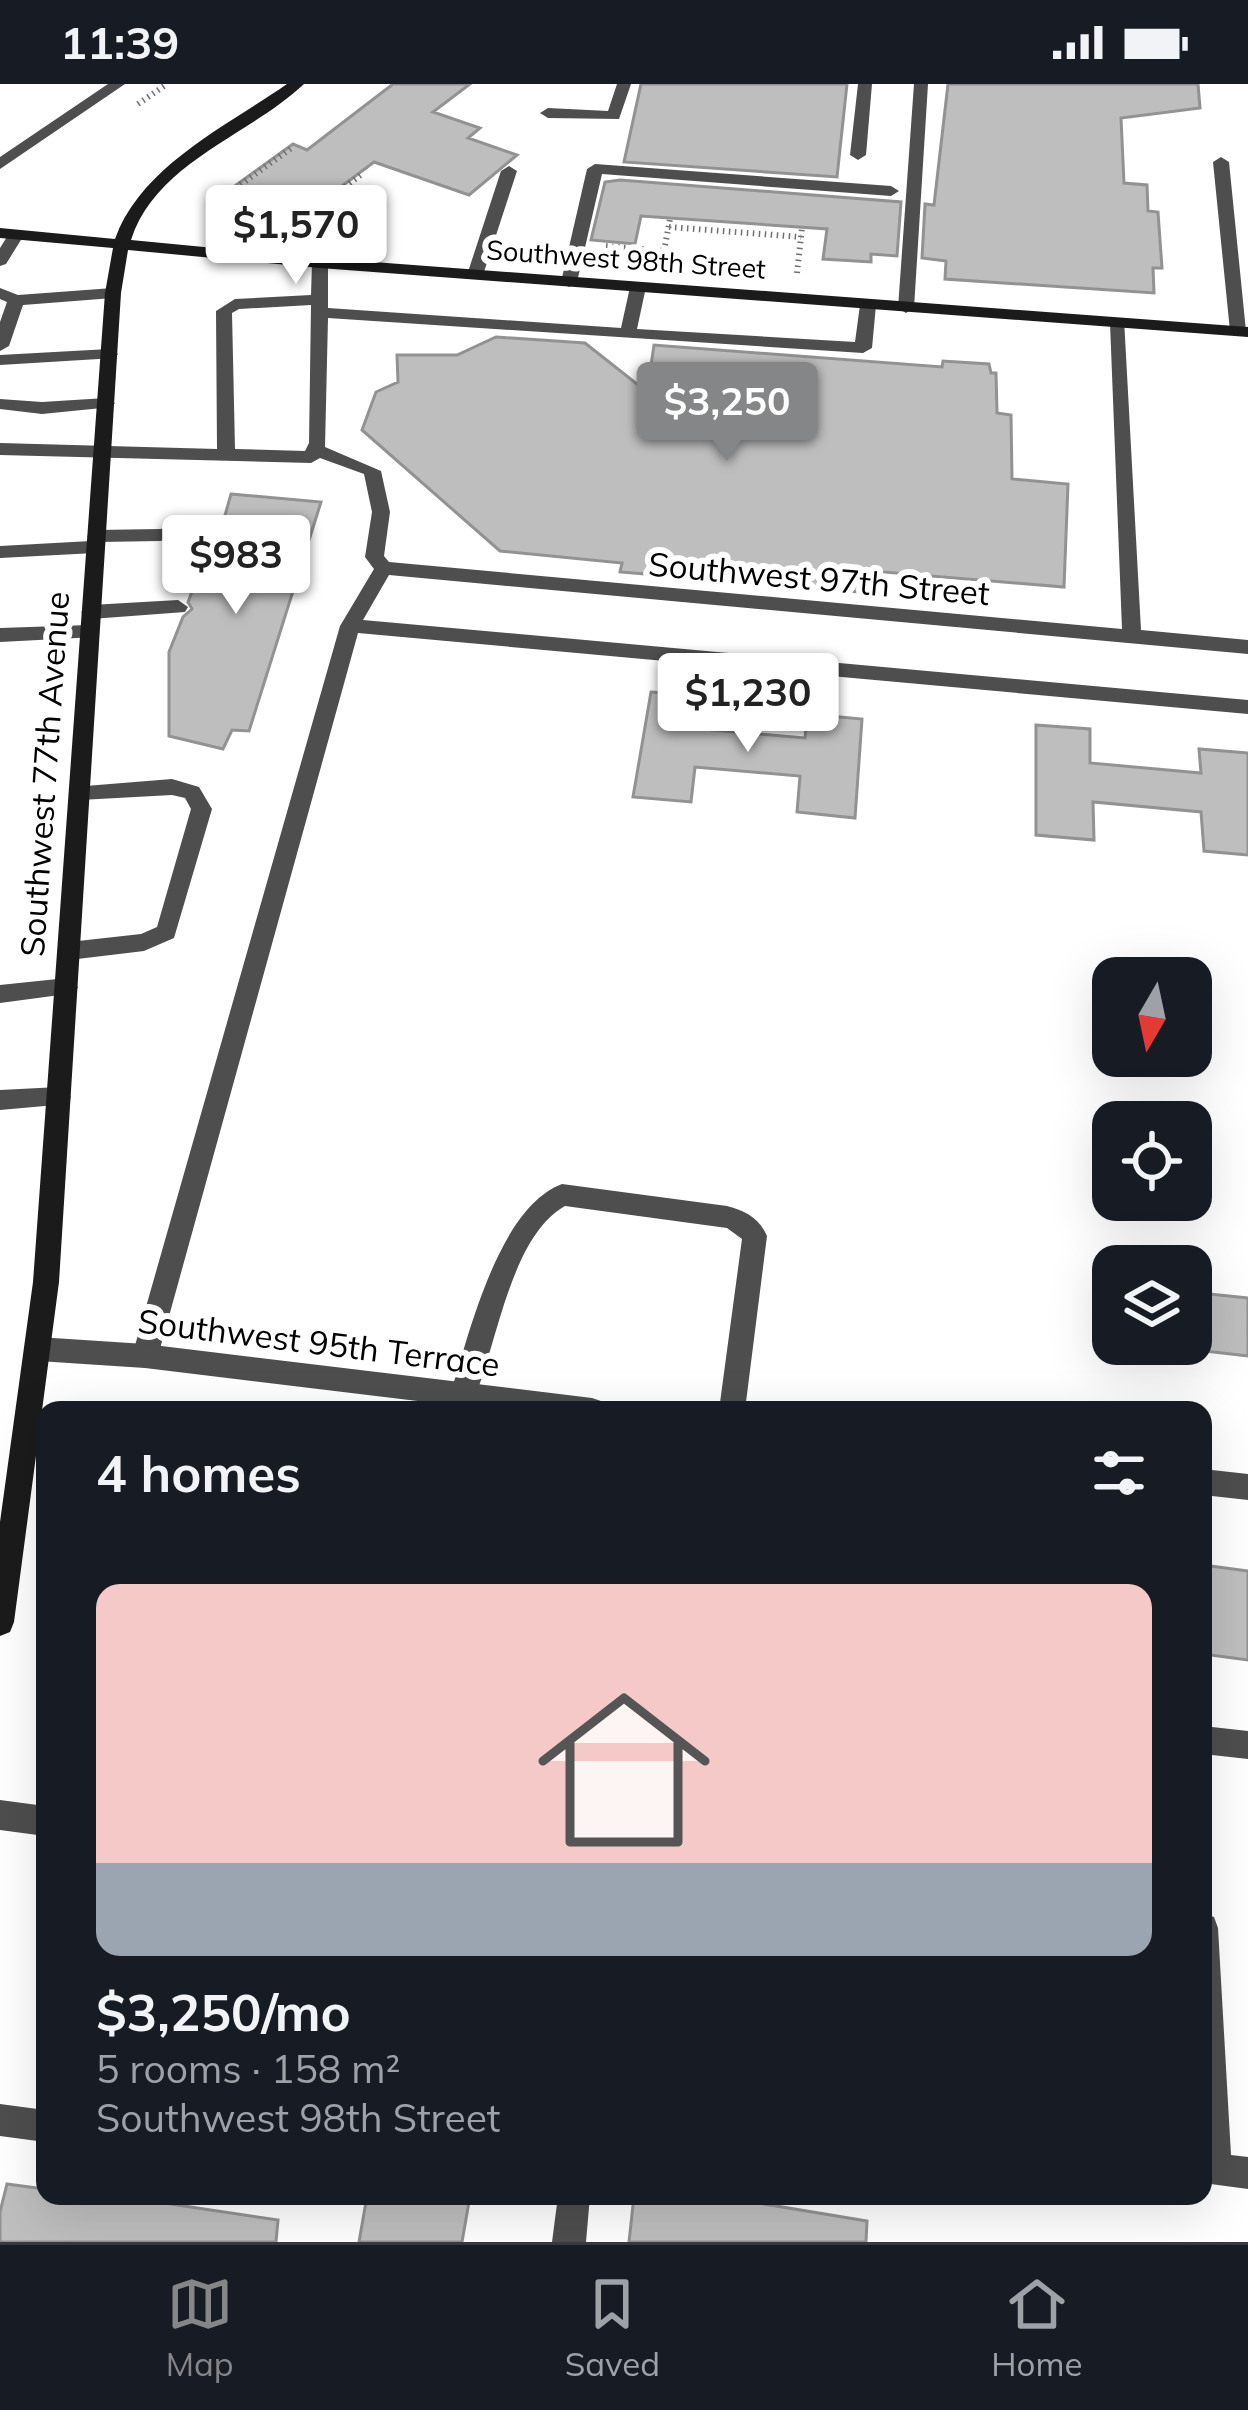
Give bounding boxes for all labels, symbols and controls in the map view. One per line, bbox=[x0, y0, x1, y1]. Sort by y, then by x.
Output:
text: 11:39 bbox=[60, 14, 179, 70]
pin: $1,570 bbox=[198, 185, 394, 287]
text: $1,570 bbox=[233, 199, 359, 248]
street label: Southwest 98th Street bbox=[485, 232, 767, 286]
pin: $3,250 bbox=[629, 362, 825, 464]
text: $3,250 bbox=[664, 376, 790, 425]
pin: $983 bbox=[165, 515, 307, 617]
text: $983 bbox=[189, 529, 283, 578]
street label: Southwest 97th Street bbox=[647, 543, 991, 613]
street label: Southwest 77th Avenue bbox=[11, 590, 77, 958]
pin: $1,230 bbox=[650, 653, 846, 755]
text: $1,230 bbox=[685, 667, 811, 716]
north arrow bbox=[1092, 957, 1212, 1077]
map controls bbox=[1092, 957, 1212, 1365]
button: locate bbox=[1092, 1101, 1212, 1221]
button: layers bbox=[1092, 1245, 1212, 1365]
street label: Southwest 95th Terrace bbox=[136, 1299, 502, 1385]
icon: filters bbox=[1086, 1440, 1152, 1506]
text: 4 homes bbox=[96, 1441, 301, 1505]
icon: home bbox=[516, 1662, 732, 1878]
text: $3,250/mo bbox=[96, 1980, 351, 2044]
text: 5 rooms · 158 m² bbox=[96, 2044, 400, 2093]
text: Southwest 98th Street bbox=[96, 2093, 501, 2142]
tab: Map bbox=[166, 2271, 234, 2384]
tab: Saved bbox=[565, 2271, 660, 2384]
tab: Home bbox=[991, 2271, 1082, 2384]

